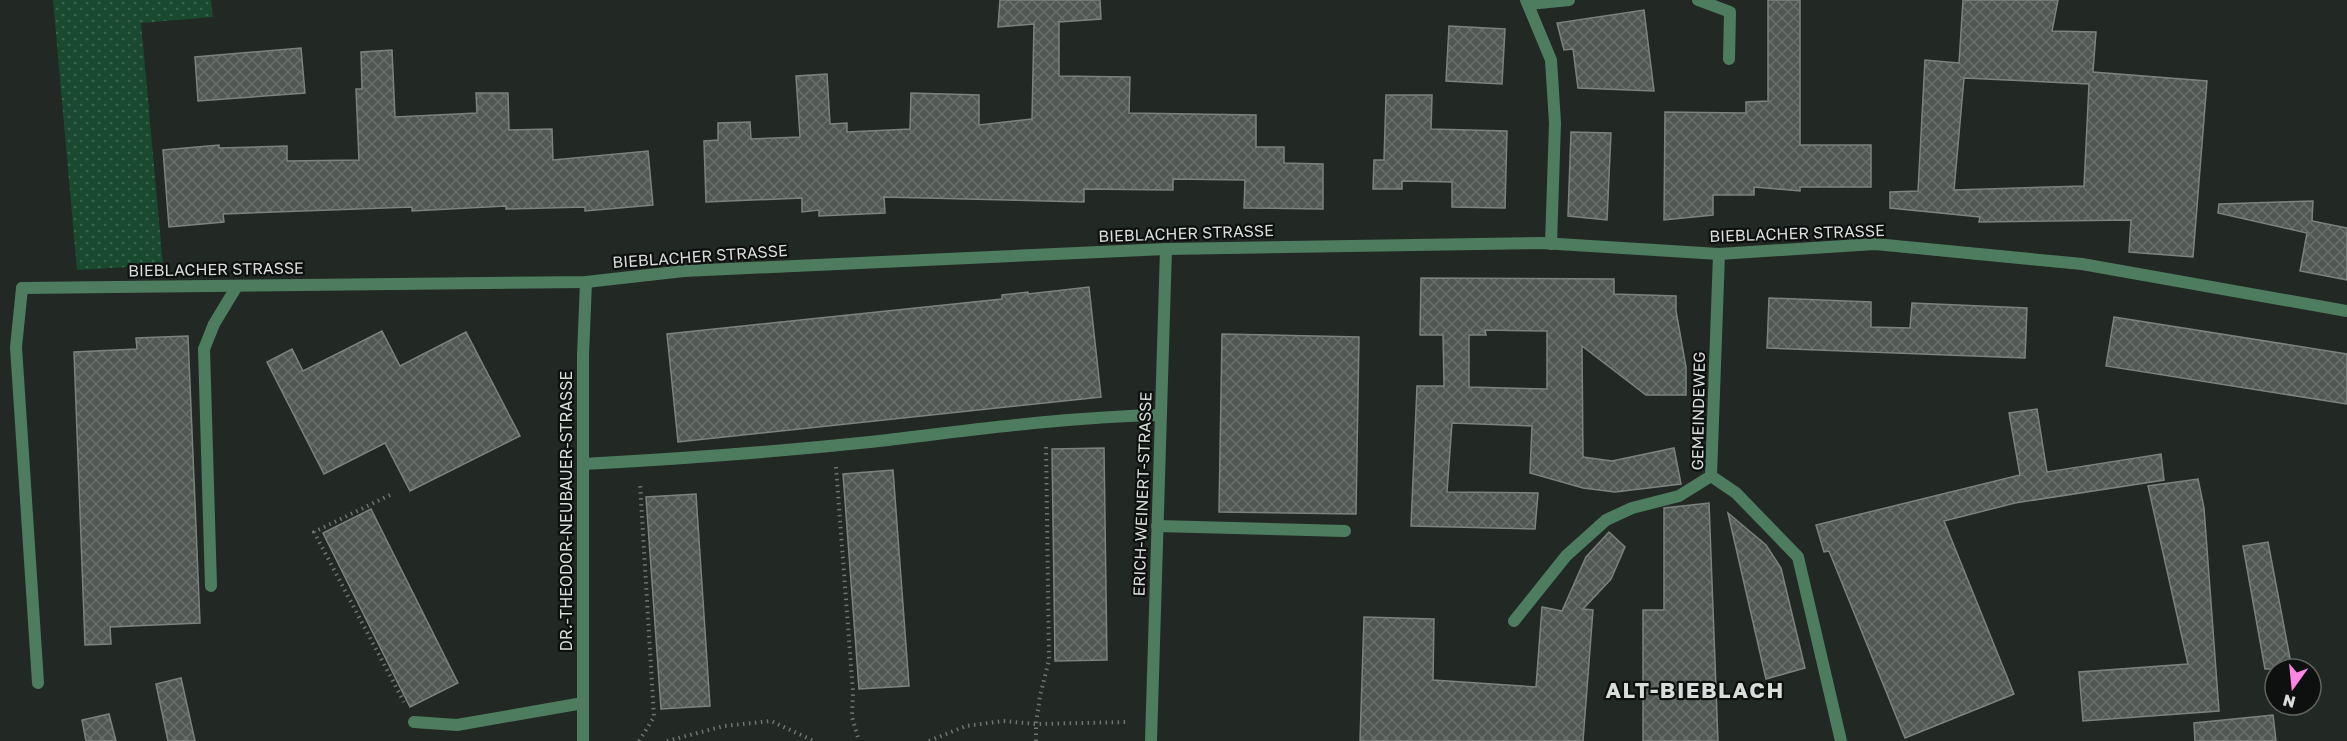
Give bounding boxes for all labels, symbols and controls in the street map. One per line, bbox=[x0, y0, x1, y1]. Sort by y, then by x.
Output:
street label: BIEBLACHER STRASSE bbox=[1098, 220, 1274, 246]
street label: BIEBLACHER STRASSE bbox=[1709, 220, 1885, 246]
street label: BIEBLACHER STRASSE bbox=[612, 240, 788, 272]
street label: BIEBLACHER STRASSE bbox=[128, 257, 304, 281]
street label: GEMEINDEWEG bbox=[1687, 351, 1709, 471]
street label: DR.-THEODOR-NEUBAUER-STRASSE bbox=[556, 371, 576, 651]
street label: ERICH-WEINERT-STRASSE bbox=[1128, 391, 1156, 597]
north arrow bbox=[2263, 657, 2323, 717]
district label: ALT-BIEBLACH bbox=[1605, 676, 1785, 703]
text: N bbox=[2281, 690, 2298, 713]

